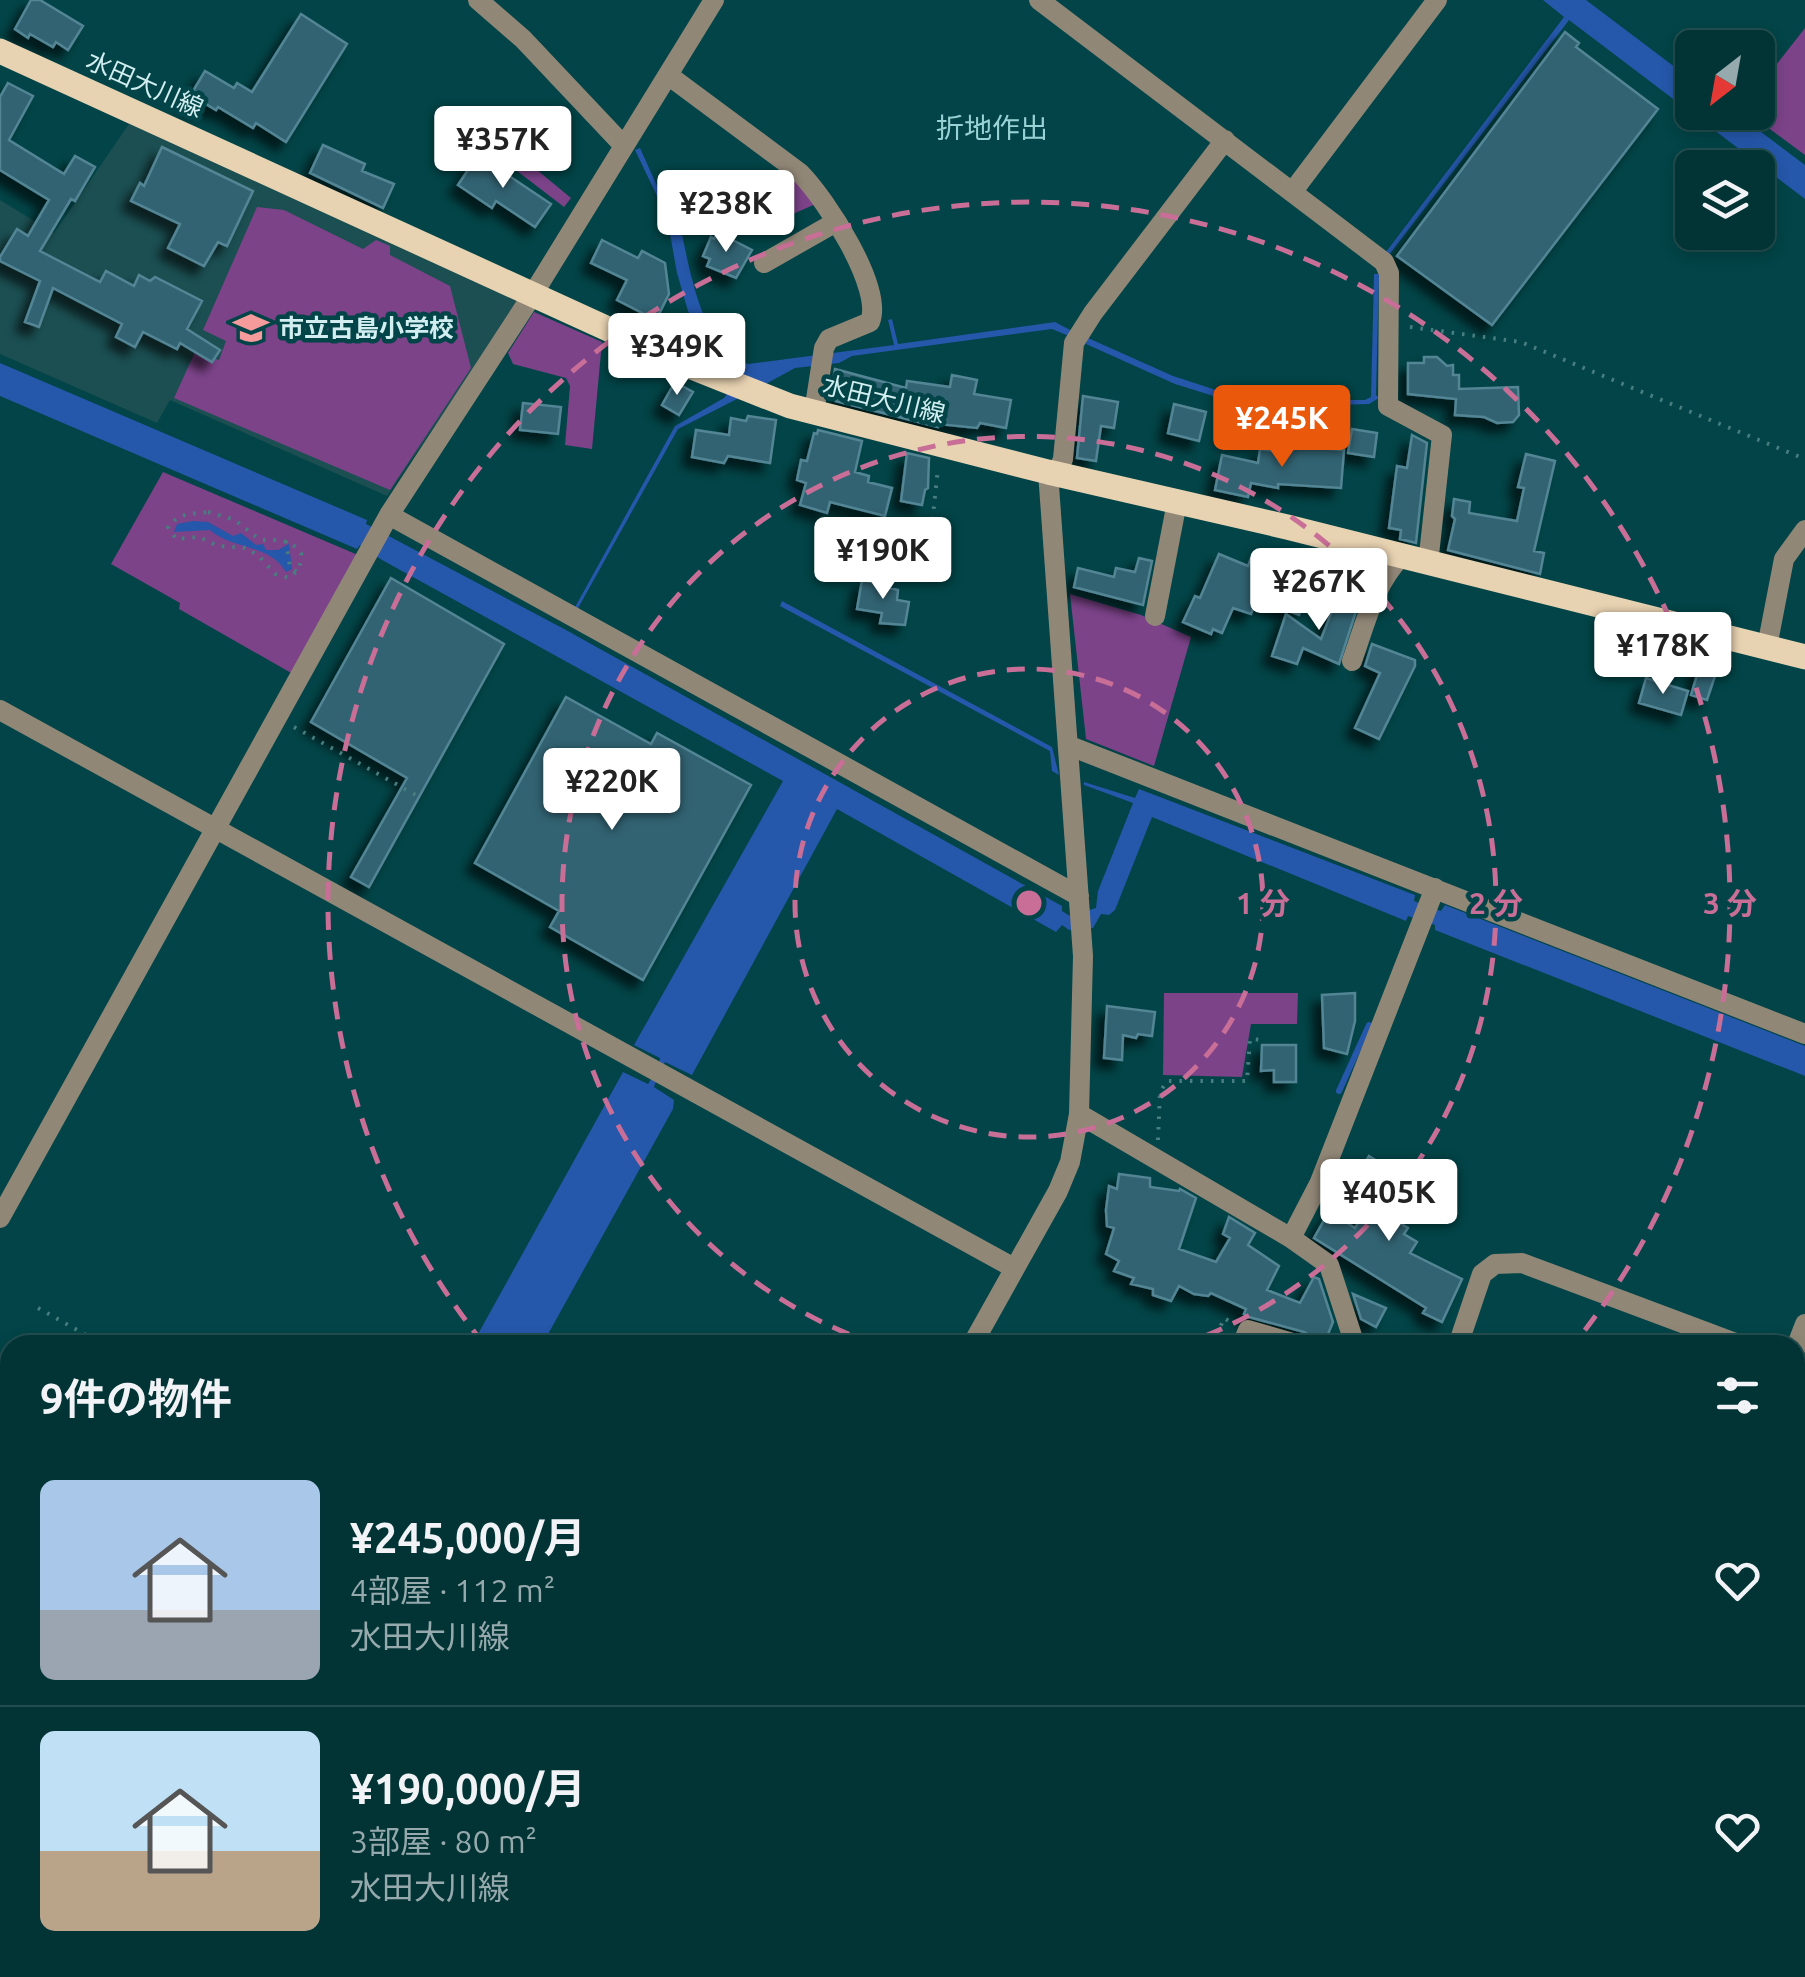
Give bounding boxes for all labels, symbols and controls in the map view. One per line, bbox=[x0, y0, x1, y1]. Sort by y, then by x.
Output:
north arrow bbox=[1675, 30, 1775, 130]
map controls bbox=[1675, 30, 1775, 250]
street label: 水田大川線 bbox=[82, 46, 208, 122]
pin: ¥357K bbox=[433, 106, 573, 191]
district label: 折地作出 bbox=[936, 112, 1048, 143]
text: ¥357K bbox=[456, 120, 550, 156]
button: layers bbox=[1675, 150, 1775, 250]
pin: ¥238K bbox=[656, 170, 796, 255]
text: ¥238K bbox=[679, 184, 773, 220]
school or university icon: 市立古島小学校 bbox=[232, 309, 270, 347]
pin: ¥349K bbox=[607, 313, 747, 398]
place label: 市立古島小学校 bbox=[279, 314, 454, 342]
text: ¥349K bbox=[630, 327, 724, 363]
street label: 水田大川線 bbox=[820, 370, 948, 428]
pin: ¥245K bbox=[1212, 385, 1352, 470]
text: ¥245K bbox=[1235, 399, 1329, 435]
pin: ¥190K bbox=[813, 517, 953, 602]
text: ¥190K bbox=[836, 531, 930, 567]
pin: ¥267K bbox=[1249, 548, 1389, 633]
text: ¥267K bbox=[1272, 562, 1366, 598]
pin: ¥178K bbox=[1593, 612, 1733, 697]
text: ¥178K bbox=[1616, 626, 1710, 662]
pin: ¥220K bbox=[542, 748, 682, 833]
text: ¥220K bbox=[565, 762, 659, 798]
centre of rings bbox=[1011, 885, 1047, 921]
text: 1 分 bbox=[1236, 886, 1290, 920]
text: 2 分 bbox=[1469, 886, 1523, 920]
text: 3 分 bbox=[1703, 886, 1757, 920]
pin: ¥405K bbox=[1319, 1159, 1459, 1244]
text: ¥405K bbox=[1342, 1173, 1436, 1209]
icon: filters bbox=[1710, 1368, 1765, 1423]
text: 9件の物件 bbox=[40, 1375, 232, 1422]
text: ¥245,000/月 bbox=[350, 1514, 586, 1561]
icon: home bbox=[120, 1520, 240, 1640]
icon: heart bbox=[1710, 1553, 1765, 1608]
text: 4部屋 · 112 m² bbox=[350, 1572, 555, 1608]
text: 水田大川線 bbox=[350, 1618, 510, 1654]
text: ¥190,000/月 bbox=[350, 1765, 586, 1812]
icon: home bbox=[120, 1771, 240, 1891]
icon: heart bbox=[1710, 1804, 1765, 1859]
text: 3部屋 · 80 m² bbox=[350, 1823, 537, 1859]
text: 水田大川線 bbox=[350, 1869, 510, 1905]

